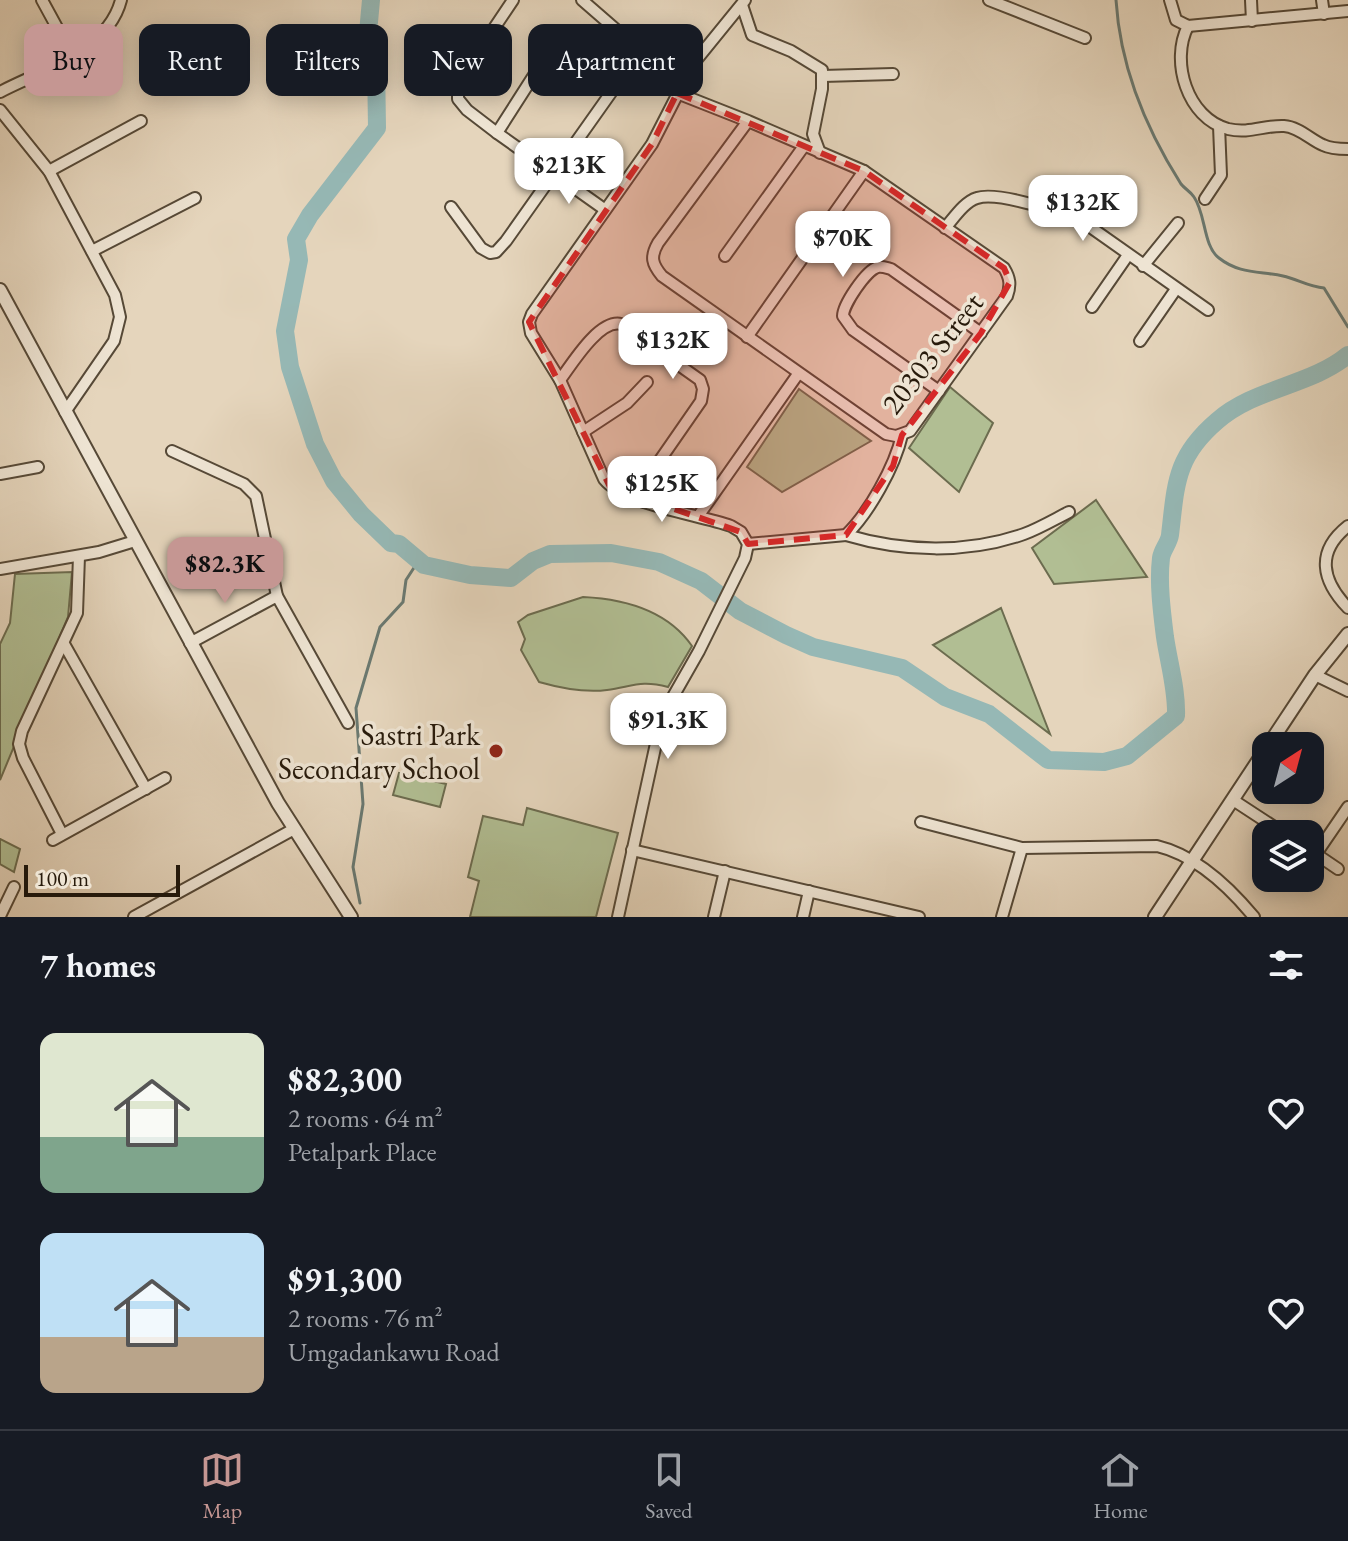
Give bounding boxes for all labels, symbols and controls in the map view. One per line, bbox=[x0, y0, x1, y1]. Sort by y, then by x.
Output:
chip: Buy bbox=[24, 24, 123, 96]
chip: Rent bbox=[139, 24, 250, 96]
chip: Filters bbox=[266, 24, 388, 96]
chip: New bbox=[404, 24, 512, 96]
chip: Apartment bbox=[528, 24, 703, 96]
pin: $213K bbox=[513, 138, 625, 206]
text: $213K bbox=[532, 147, 606, 181]
pin: $132K bbox=[1027, 175, 1139, 243]
text: $132K bbox=[1046, 184, 1120, 218]
pin: $70K bbox=[796, 211, 890, 279]
text: $70K bbox=[813, 220, 873, 254]
street label: 20303 Street bbox=[872, 284, 992, 422]
pin: $132K bbox=[617, 313, 729, 381]
text: $132K bbox=[636, 322, 710, 356]
pin: $125K bbox=[606, 456, 718, 524]
text: $125K bbox=[625, 465, 699, 499]
pin: $82.3K bbox=[160, 537, 290, 605]
text: $82.3K bbox=[185, 546, 265, 580]
pin: $91.3K bbox=[603, 693, 733, 761]
text: $91.3K bbox=[628, 702, 708, 736]
place label: Sastri Park Secondary School bbox=[278, 715, 481, 788]
north arrow bbox=[1252, 732, 1324, 804]
map controls bbox=[1252, 732, 1324, 892]
marker: Sastri Park Secondary School bbox=[487, 742, 505, 760]
button: layers bbox=[1252, 820, 1324, 892]
scale bar bbox=[24, 861, 180, 897]
text: 100 m bbox=[36, 864, 89, 893]
text: 7 homes bbox=[40, 943, 156, 987]
icon: filters bbox=[1264, 943, 1308, 987]
text: $82,300 bbox=[288, 1057, 402, 1101]
icon: home bbox=[104, 1065, 200, 1161]
icon: heart bbox=[1264, 1091, 1308, 1135]
text: 2 rooms · 64 m² bbox=[288, 1101, 443, 1135]
text: Petalpark Place bbox=[288, 1135, 437, 1169]
text: $91,300 bbox=[288, 1257, 402, 1301]
icon: home bbox=[104, 1265, 200, 1361]
icon: heart bbox=[1264, 1291, 1308, 1335]
text: 2 rooms · 76 m² bbox=[288, 1301, 443, 1335]
text: Umgadankawu Road bbox=[288, 1335, 500, 1369]
tab: Map bbox=[200, 1448, 244, 1525]
tab: Saved bbox=[645, 1448, 692, 1525]
tab: Home bbox=[1093, 1448, 1148, 1525]

